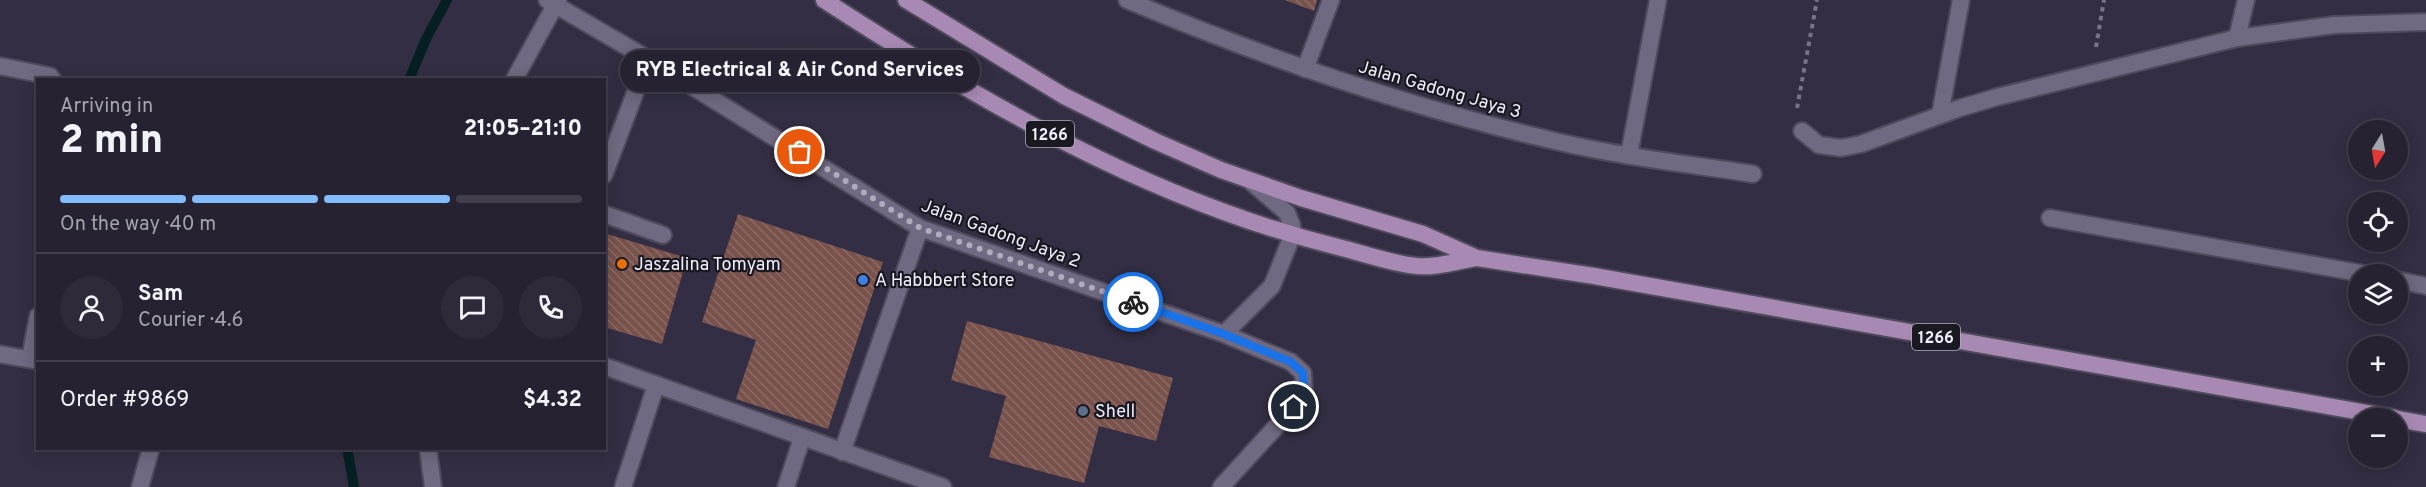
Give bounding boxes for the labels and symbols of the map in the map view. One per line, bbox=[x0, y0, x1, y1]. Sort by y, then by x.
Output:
callout: RYB Electrical & Air Cond Services bbox=[620, 50, 980, 92]
street label: Jalan Gadong Jaya 3 bbox=[1356, 56, 1524, 125]
north arrow bbox=[2348, 120, 2408, 180]
road number: 1266 bbox=[1026, 121, 1074, 147]
pin bbox=[774, 126, 825, 177]
street label: Jalan Gadong Jaya 2 bbox=[918, 195, 1083, 274]
place label: Jaszalina Tomyam bbox=[634, 254, 781, 277]
marker: Jaszalina Tomyam bbox=[615, 257, 629, 271]
place label: A Habbbert Store bbox=[875, 270, 1014, 293]
courier bbox=[1103, 272, 1163, 332]
marker: A Habbbert Store bbox=[856, 273, 870, 287]
road number: 1266 bbox=[1912, 324, 1960, 350]
pin bbox=[1268, 381, 1319, 432]
place label: Shell bbox=[1095, 401, 1135, 424]
marker: Shell bbox=[1076, 404, 1090, 418]

